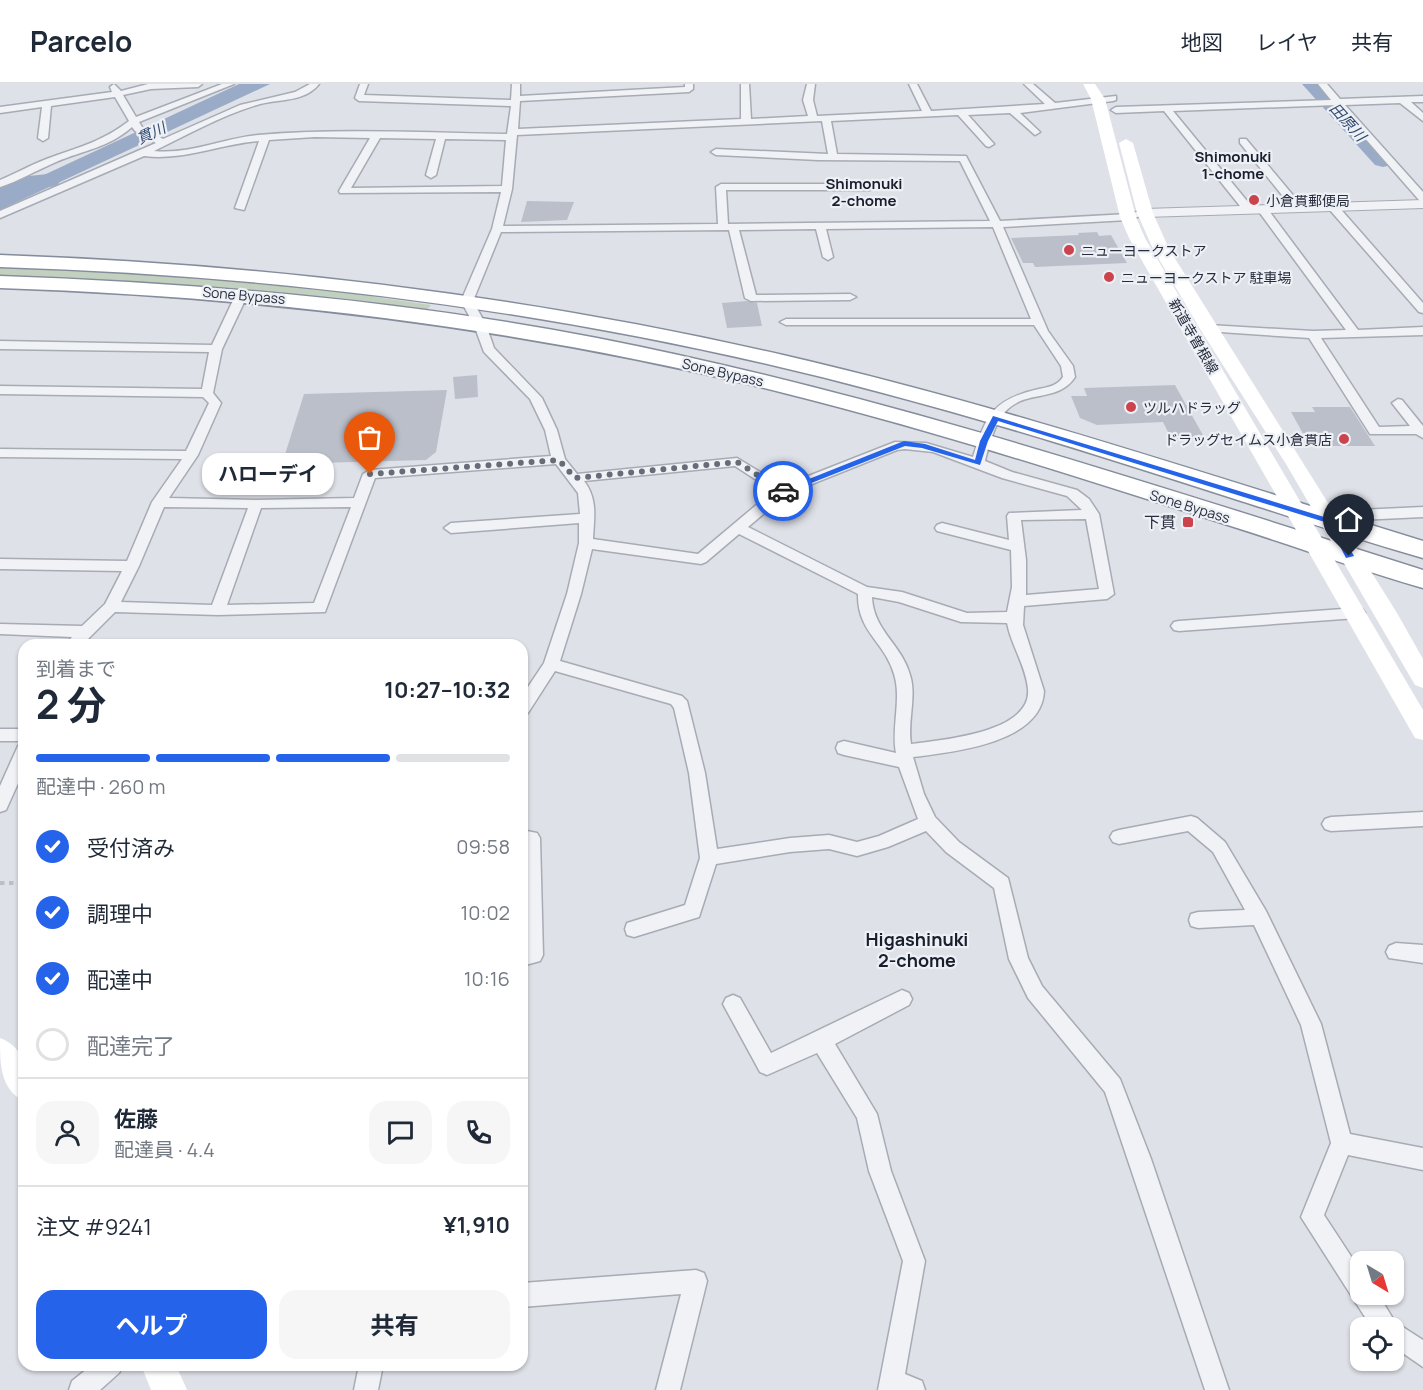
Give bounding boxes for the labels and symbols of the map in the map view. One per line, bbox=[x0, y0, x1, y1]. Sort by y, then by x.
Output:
water label: 田原川 bbox=[1325, 98, 1372, 147]
water label: 貫川 bbox=[133, 116, 171, 149]
district label: Shimonuki 1-chome bbox=[1194, 146, 1272, 184]
district label: Shimonuki 2-chome bbox=[825, 173, 903, 211]
place label: 小倉貫郵便局 bbox=[1266, 191, 1350, 210]
marker: 小倉貫郵便局 bbox=[1247, 193, 1261, 207]
place label: ニューヨークストア bbox=[1081, 241, 1207, 260]
marker: ニューヨークストア bbox=[1062, 243, 1076, 257]
place label: ニューヨークストア 駐車場 bbox=[1121, 268, 1291, 287]
marker: ニューヨークストア 駐車場 bbox=[1102, 270, 1116, 284]
street label: Sone Bypass bbox=[202, 282, 286, 308]
street label: 新道寺曽根線 bbox=[1165, 295, 1223, 377]
street label: Sone Bypass bbox=[680, 353, 766, 391]
place label: ツルハドラッグ bbox=[1143, 398, 1241, 417]
marker: ツルハドラッグ bbox=[1124, 400, 1138, 414]
pin bbox=[344, 412, 395, 474]
place label: ドラッグセイムス小倉貫店 bbox=[1164, 430, 1332, 449]
marker: ドラッグセイムス小倉貫店 bbox=[1337, 432, 1351, 446]
callout: ハローデイ bbox=[202, 453, 334, 495]
courier bbox=[753, 461, 813, 521]
street label: Sone Bypass bbox=[1148, 485, 1232, 527]
pin bbox=[1323, 494, 1374, 556]
place label: 下貫 bbox=[1144, 511, 1176, 533]
marker: 下貫 bbox=[1181, 515, 1195, 529]
district label: Higashinuki 2-chome bbox=[866, 927, 968, 972]
north arrow bbox=[1350, 1251, 1404, 1305]

